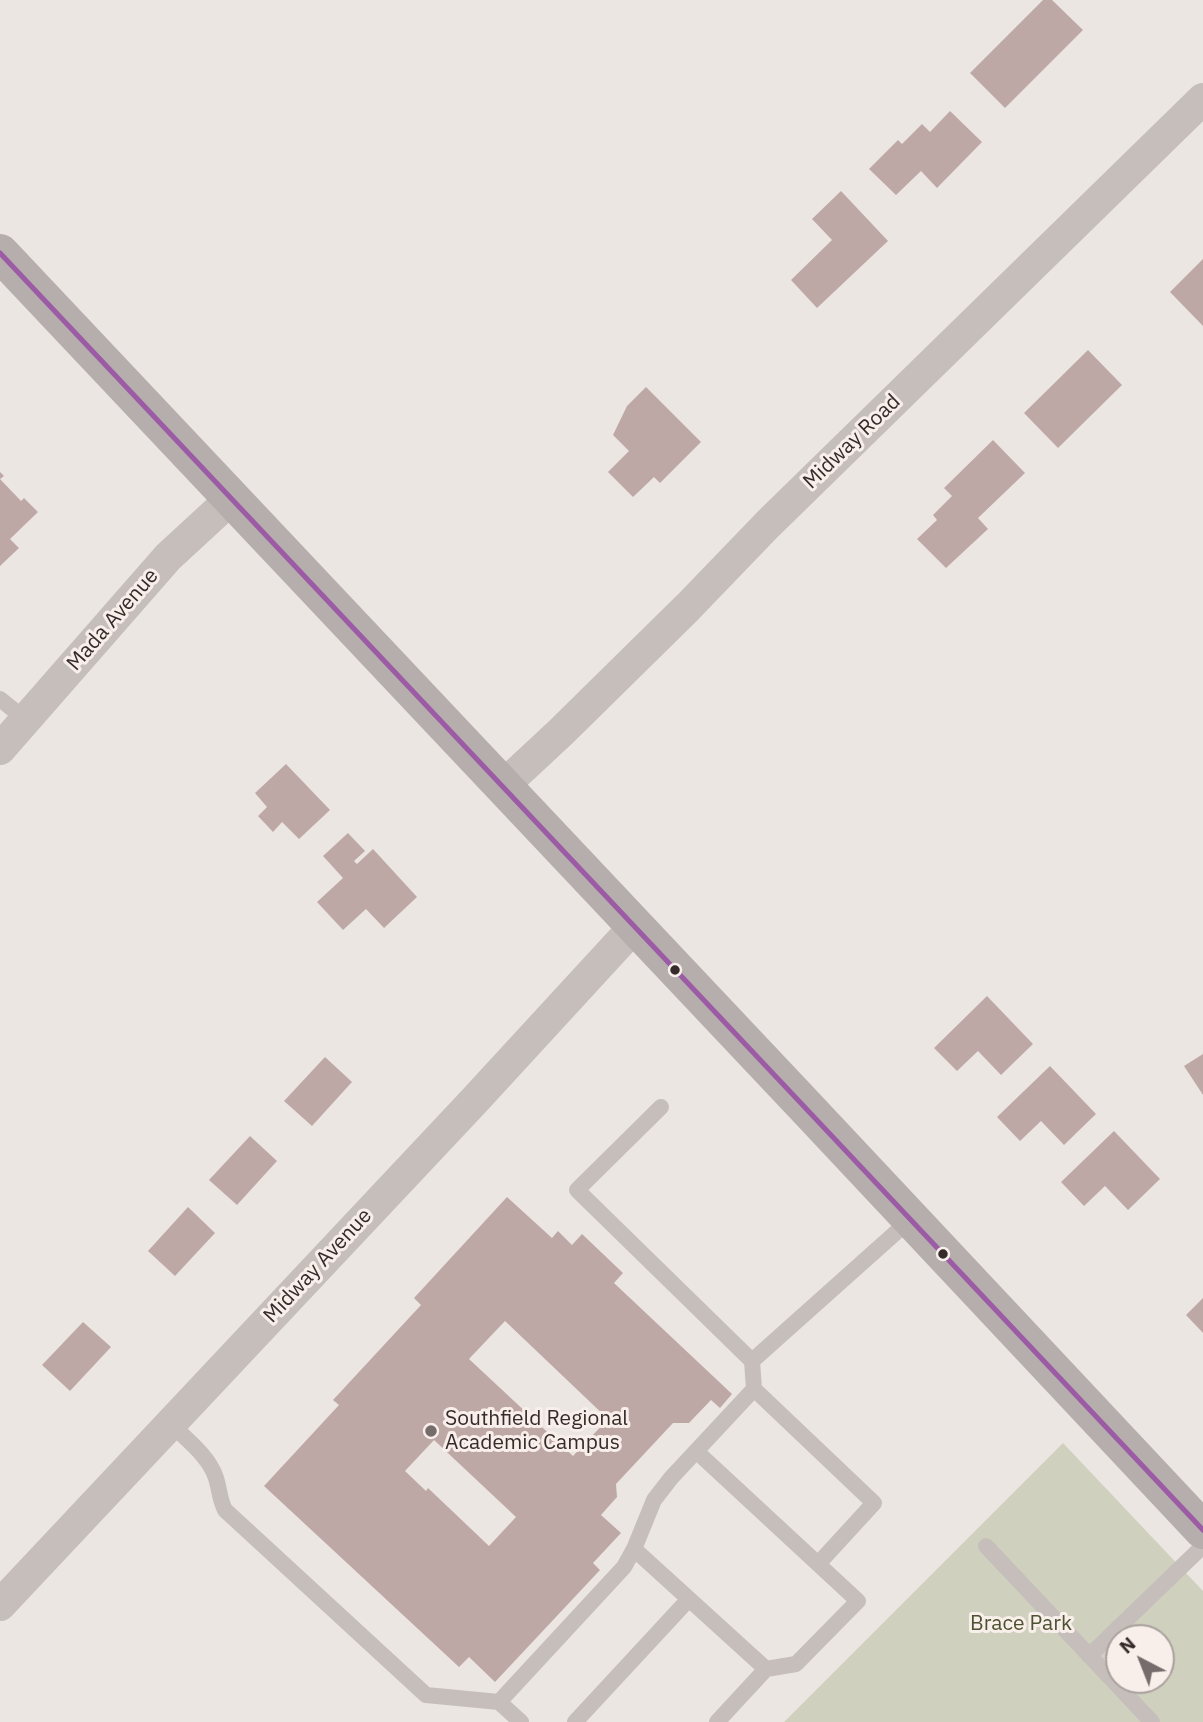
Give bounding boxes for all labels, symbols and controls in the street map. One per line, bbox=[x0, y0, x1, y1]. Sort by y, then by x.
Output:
street label: Midway Road bbox=[798, 389, 906, 495]
street label: Mada Avenue bbox=[62, 564, 164, 676]
unlabelled marker bbox=[668, 963, 682, 977]
street label: Midway Avenue bbox=[259, 1204, 377, 1328]
unlabelled marker bbox=[936, 1247, 950, 1261]
place label: Southfield Regional Academic Campus bbox=[445, 1406, 628, 1456]
marker: Southfield Regional Academic Campus bbox=[423, 1423, 439, 1439]
park label: Brace Park bbox=[970, 1611, 1072, 1637]
north arrow bbox=[1105, 1624, 1175, 1694]
text: N bbox=[1114, 1631, 1140, 1658]

